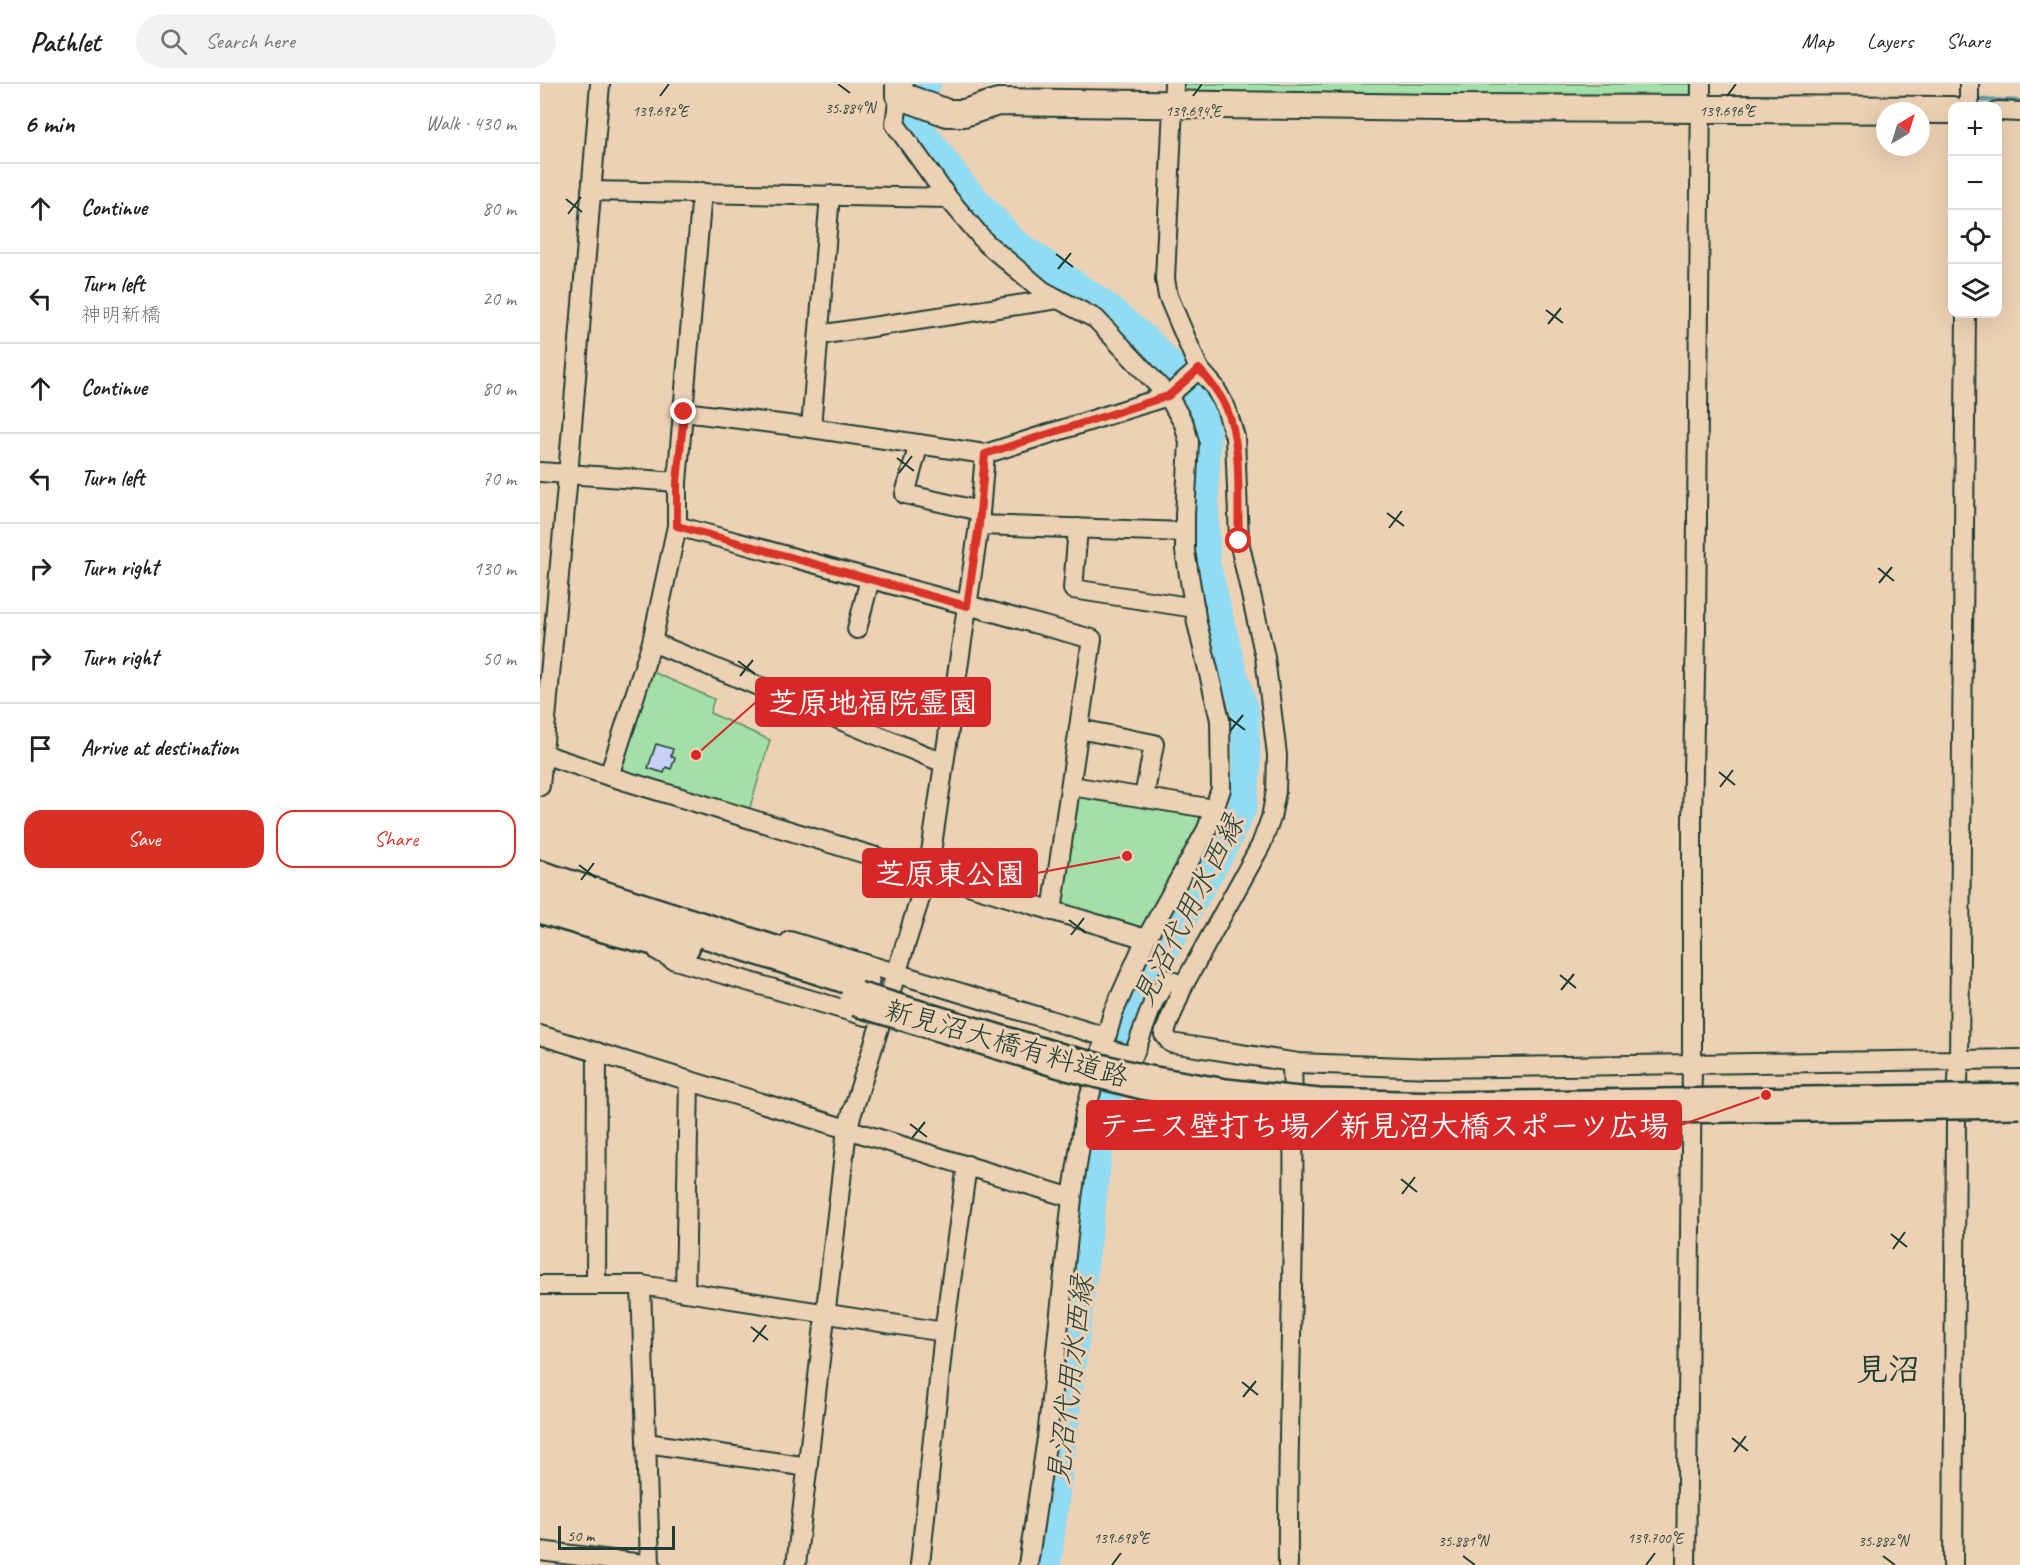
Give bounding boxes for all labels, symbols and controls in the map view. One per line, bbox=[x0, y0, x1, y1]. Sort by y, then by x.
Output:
search box bbox=[136, 14, 556, 68]
text: Pathlet bbox=[30, 24, 100, 59]
icon: search bbox=[157, 25, 190, 58]
text: Search here bbox=[205, 27, 295, 55]
text: Map bbox=[1801, 28, 1834, 54]
text: Layers bbox=[1867, 28, 1913, 54]
text: Share bbox=[1946, 28, 1990, 54]
text: 35.884°N bbox=[825, 99, 878, 118]
text: 139.692°E bbox=[632, 102, 690, 121]
text: 139.694°E bbox=[1165, 102, 1223, 121]
text: 139.696°E bbox=[1699, 102, 1757, 121]
north arrow bbox=[1876, 102, 1930, 156]
map controls bbox=[1948, 102, 2002, 318]
button: + bbox=[1948, 102, 2002, 156]
text: 6 min bbox=[24, 107, 74, 140]
text: Walk · 430 m bbox=[426, 111, 516, 136]
button: − bbox=[1948, 156, 2002, 210]
icon: ahead bbox=[24, 192, 57, 225]
text: Continue bbox=[81, 194, 147, 222]
text: 80 m bbox=[482, 196, 516, 221]
button: locate bbox=[1948, 210, 2002, 264]
button: layers bbox=[1948, 264, 2002, 318]
text: Turn left bbox=[81, 270, 145, 298]
icon: left bbox=[24, 282, 57, 315]
text: 20 m bbox=[482, 286, 516, 311]
text: 神明新橋 bbox=[81, 302, 161, 327]
icon: ahead bbox=[24, 372, 57, 405]
text: Continue bbox=[81, 374, 147, 402]
text: 80 m bbox=[482, 376, 516, 401]
route end bbox=[670, 398, 696, 424]
icon: left bbox=[24, 462, 57, 495]
text: Turn left bbox=[81, 464, 145, 492]
text: 70 m bbox=[482, 466, 516, 491]
route start bbox=[1225, 527, 1251, 553]
icon: right bbox=[24, 552, 57, 585]
text: Turn right bbox=[81, 554, 158, 582]
text: 130 m bbox=[473, 556, 516, 581]
icon: right bbox=[24, 642, 57, 675]
text: Turn right bbox=[81, 644, 158, 672]
text: 50 m bbox=[482, 646, 516, 671]
callout: 芝原地福院霊園 bbox=[756, 678, 990, 726]
text: 芝原地福院霊園 bbox=[768, 684, 978, 722]
icon: arrive bbox=[24, 732, 57, 765]
text: Arrive at destination bbox=[81, 734, 238, 762]
water label: 見沼代用水西縁 bbox=[1123, 806, 1254, 1012]
button: Save bbox=[24, 810, 264, 868]
button: Share bbox=[276, 810, 516, 868]
callout: 芝原東公園 bbox=[863, 849, 1037, 897]
text: 芝原東公園 bbox=[875, 855, 1025, 893]
street label: 新見沼大橋有料道路 bbox=[881, 991, 1133, 1095]
callout: テニス壁打ち場／新見沼大橋スポーツ広場 bbox=[1087, 1101, 1681, 1149]
text: テニス壁打ち場／新見沼大橋スポーツ広場 bbox=[1099, 1107, 1669, 1145]
water label: 見沼代用水西縁 bbox=[1038, 1271, 1102, 1487]
district label: 見沼 bbox=[1856, 1349, 1920, 1390]
scale bar bbox=[558, 1523, 675, 1550]
text: 50 m bbox=[567, 1526, 594, 1546]
text: 139.698°E bbox=[1093, 1529, 1151, 1548]
text: 139.700°E bbox=[1627, 1529, 1685, 1548]
text: 35.881°N bbox=[1438, 1532, 1491, 1551]
text: 35.882°N bbox=[1858, 1532, 1911, 1551]

